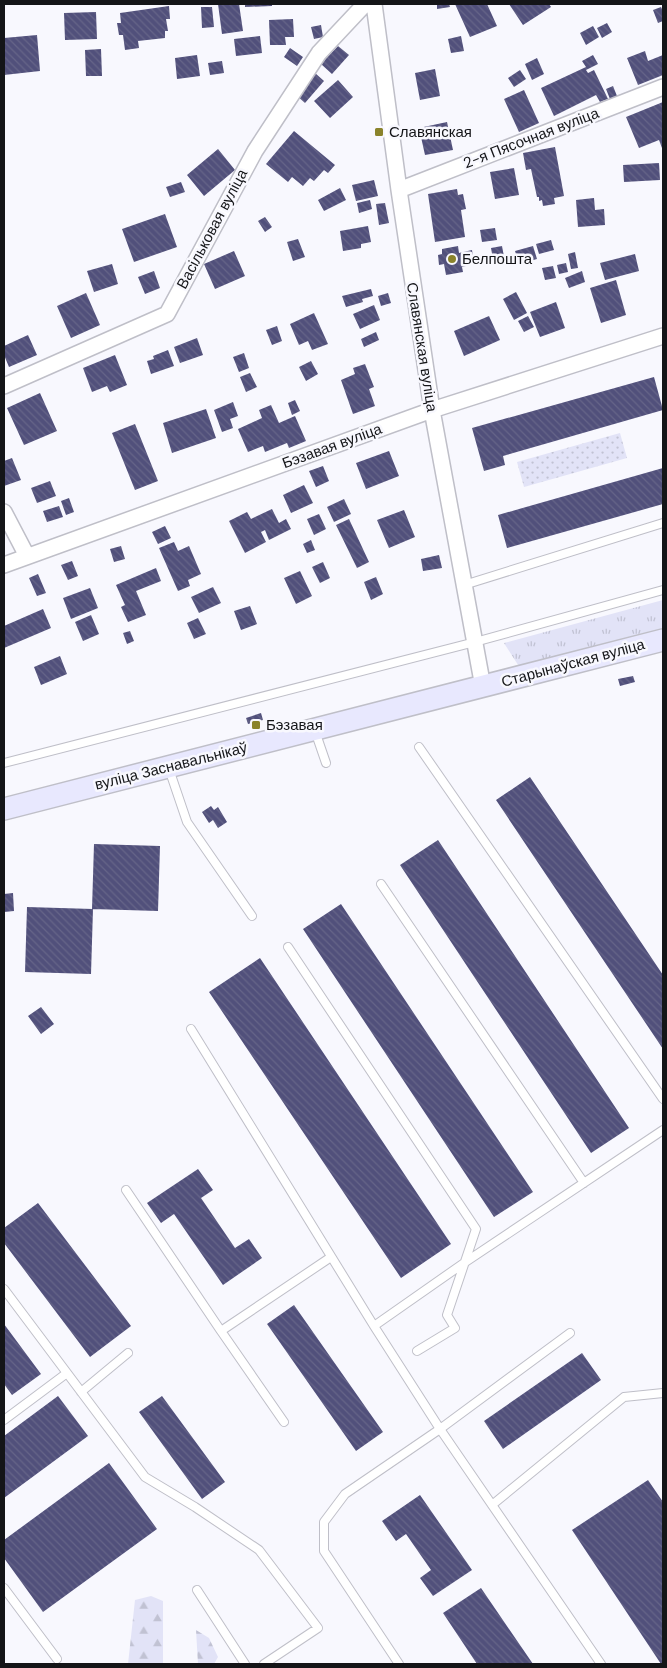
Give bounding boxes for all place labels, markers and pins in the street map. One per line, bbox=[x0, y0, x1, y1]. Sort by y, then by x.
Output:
place label: Славянская bbox=[389, 122, 472, 142]
marker: Славянская bbox=[373, 126, 385, 138]
place label: Белпошта bbox=[462, 249, 533, 269]
marker: Белпошта bbox=[446, 253, 458, 265]
place label: Бэзавая bbox=[266, 715, 323, 735]
marker: Бэзавая bbox=[250, 719, 262, 731]

